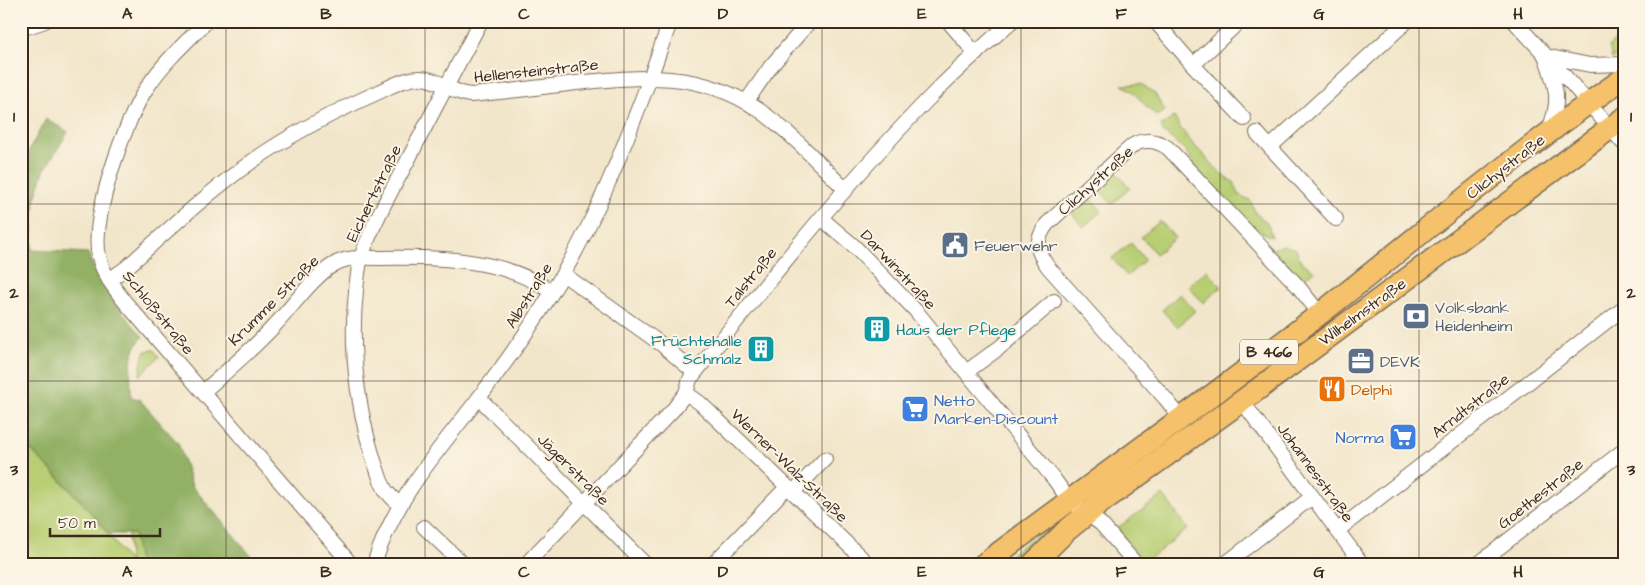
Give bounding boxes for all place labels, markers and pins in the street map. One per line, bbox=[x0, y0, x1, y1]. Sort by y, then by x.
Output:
public building icon: Feuerwehr bbox=[940, 230, 970, 260]
place label: Feuerwehr bbox=[974, 235, 1058, 257]
place label: Volksbank Heidenheim bbox=[1435, 297, 1513, 337]
bank icon: Volksbank Heidenheim bbox=[1401, 301, 1431, 331]
building icon: Haus der Pflege bbox=[862, 314, 892, 344]
place label: Haus der Pflege bbox=[896, 319, 1017, 342]
place label: Früchtehalle Schmalz bbox=[651, 330, 742, 370]
building icon: Früchtehalle Schmalz bbox=[746, 334, 776, 364]
office icon: DEVK bbox=[1346, 346, 1376, 376]
place label: DEVK bbox=[1380, 351, 1420, 373]
restaurant icon: Delphi bbox=[1317, 374, 1347, 404]
place label: Delphi bbox=[1351, 379, 1392, 401]
place label: Netto Marken-Discount bbox=[934, 390, 1059, 430]
supermarket icon: Netto Marken-Discount bbox=[900, 394, 930, 424]
supermarket icon: Norma bbox=[1388, 422, 1418, 452]
place label: Norma bbox=[1336, 427, 1384, 449]

